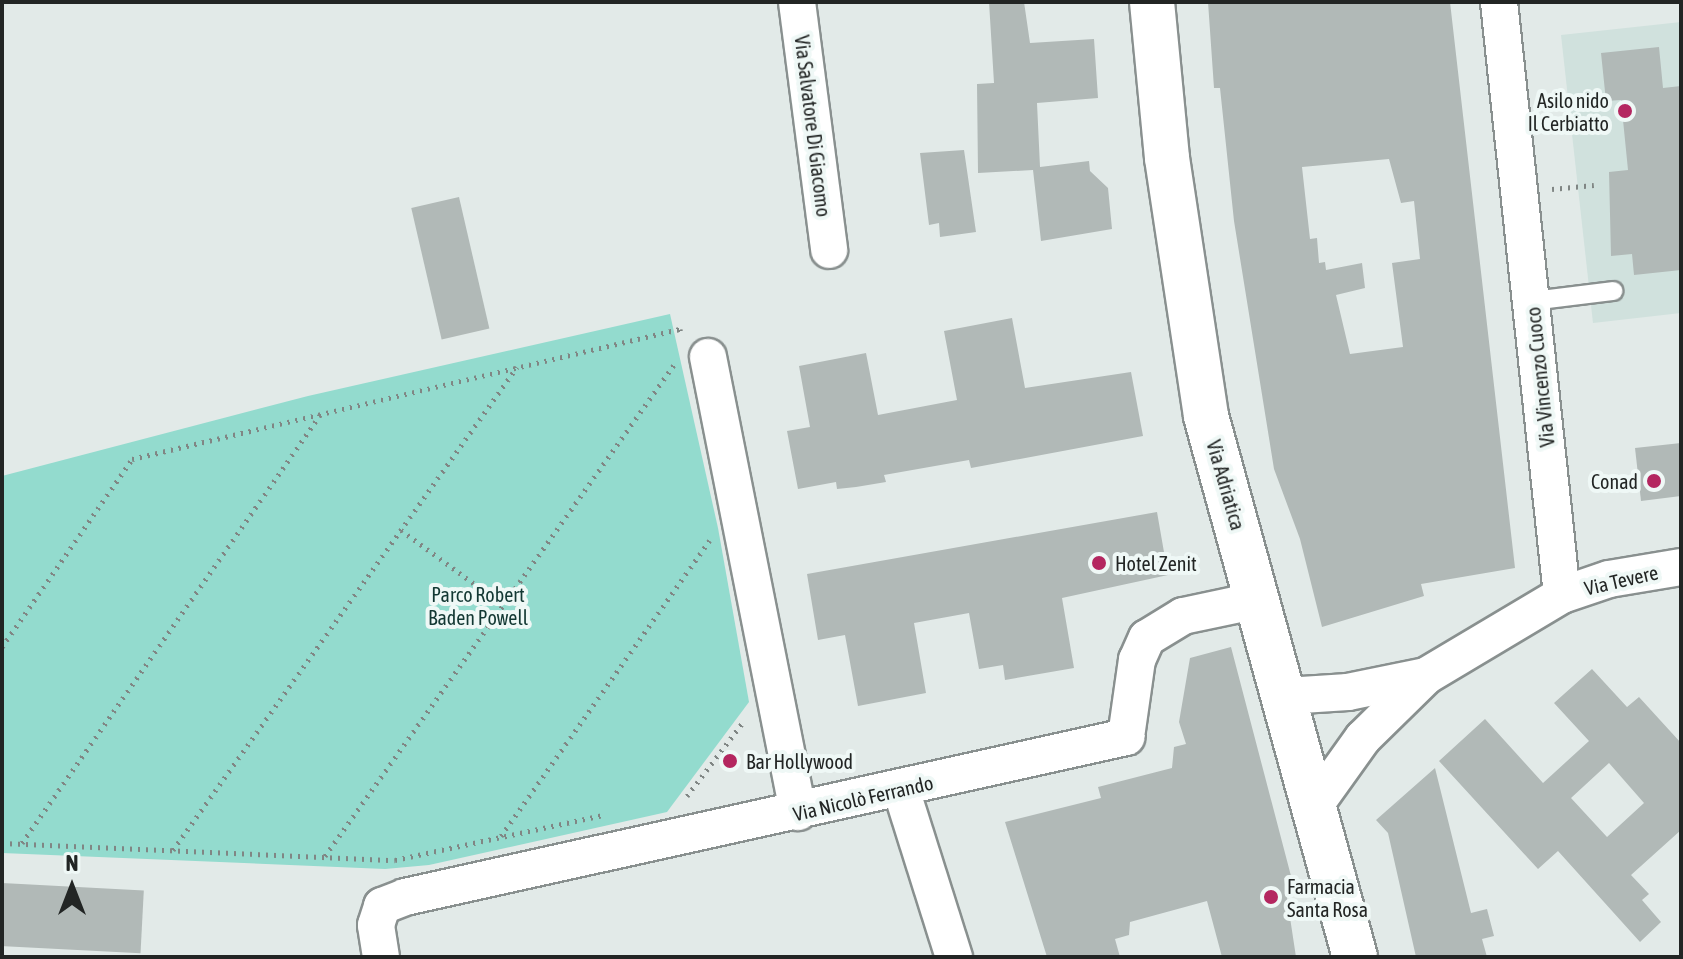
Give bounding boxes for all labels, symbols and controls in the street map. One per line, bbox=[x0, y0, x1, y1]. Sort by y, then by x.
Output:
street label: Via Salvatore Di Giacomo bbox=[790, 34, 836, 218]
place label: Asilo nido Il Cerbiatto bbox=[1528, 88, 1609, 135]
marker: Asilo nido Il Cerbiatto bbox=[1616, 102, 1634, 120]
street label: Via Vincenzo Cuoco bbox=[1521, 306, 1559, 448]
street label: Via Adriatica bbox=[1202, 437, 1250, 533]
place label: Conad bbox=[1591, 469, 1638, 493]
marker: Conad bbox=[1645, 472, 1663, 490]
place label: Hotel Zenit bbox=[1115, 551, 1197, 575]
marker: Hotel Zenit bbox=[1090, 554, 1108, 572]
street label: Via Tevere bbox=[1582, 560, 1660, 600]
park label: Parco Robert Baden Powell bbox=[428, 583, 528, 630]
place label: Bar Hollywood bbox=[746, 749, 853, 773]
marker: Bar Hollywood bbox=[721, 752, 739, 770]
street label: Via Nicolò Ferrando bbox=[791, 770, 935, 826]
north arrow bbox=[32, 847, 112, 927]
text: N bbox=[66, 850, 78, 876]
place label: Farmacia Santa Rosa bbox=[1287, 874, 1368, 921]
marker: Farmacia Santa Rosa bbox=[1262, 888, 1280, 906]

